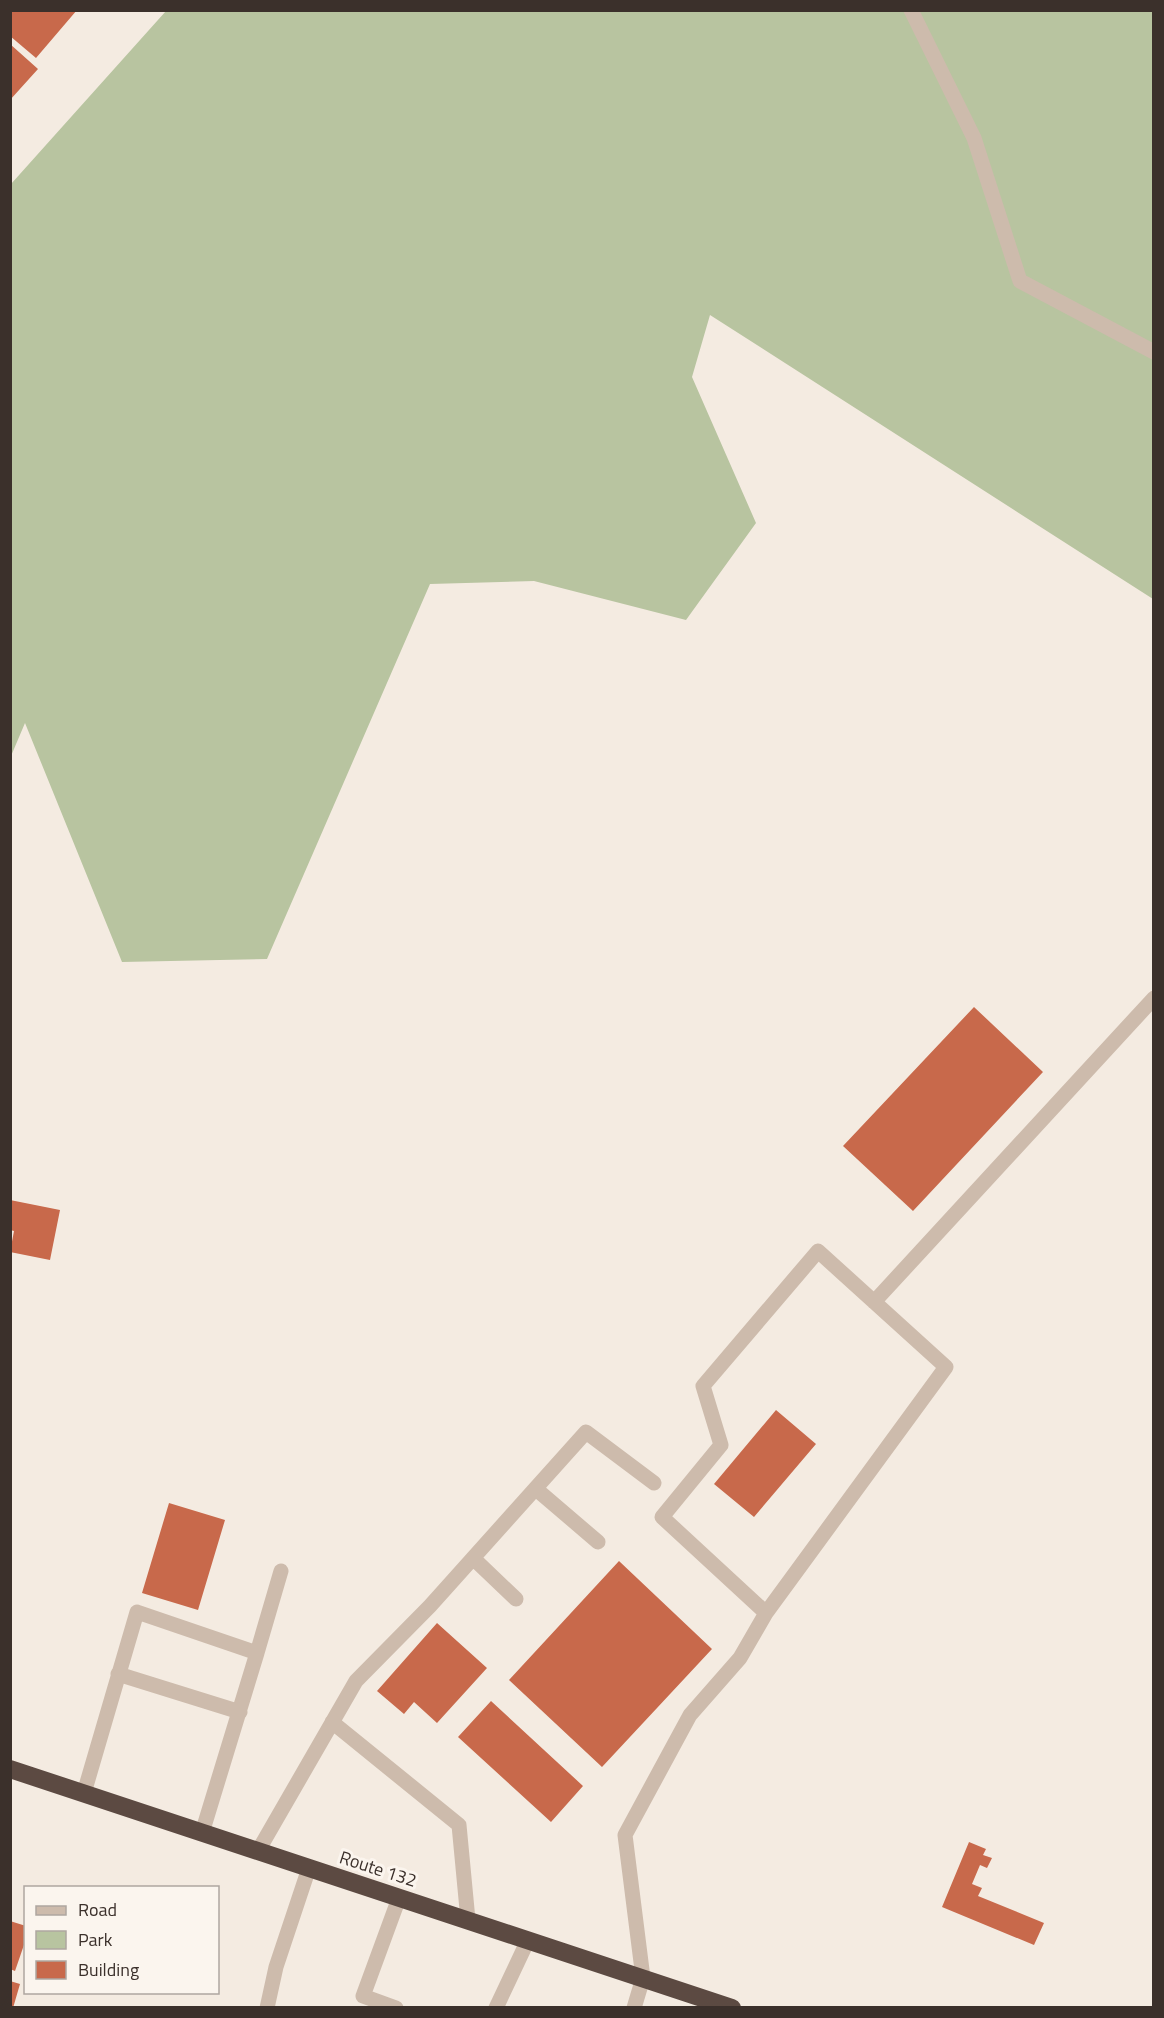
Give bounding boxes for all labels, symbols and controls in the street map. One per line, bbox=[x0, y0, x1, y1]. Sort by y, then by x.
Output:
street label: Route 132 bbox=[336, 1843, 420, 1894]
legend bbox=[24, 1886, 219, 1994]
text: Road bbox=[78, 1896, 117, 1923]
text: Park bbox=[78, 1926, 113, 1953]
text: Building bbox=[78, 1956, 139, 1983]

